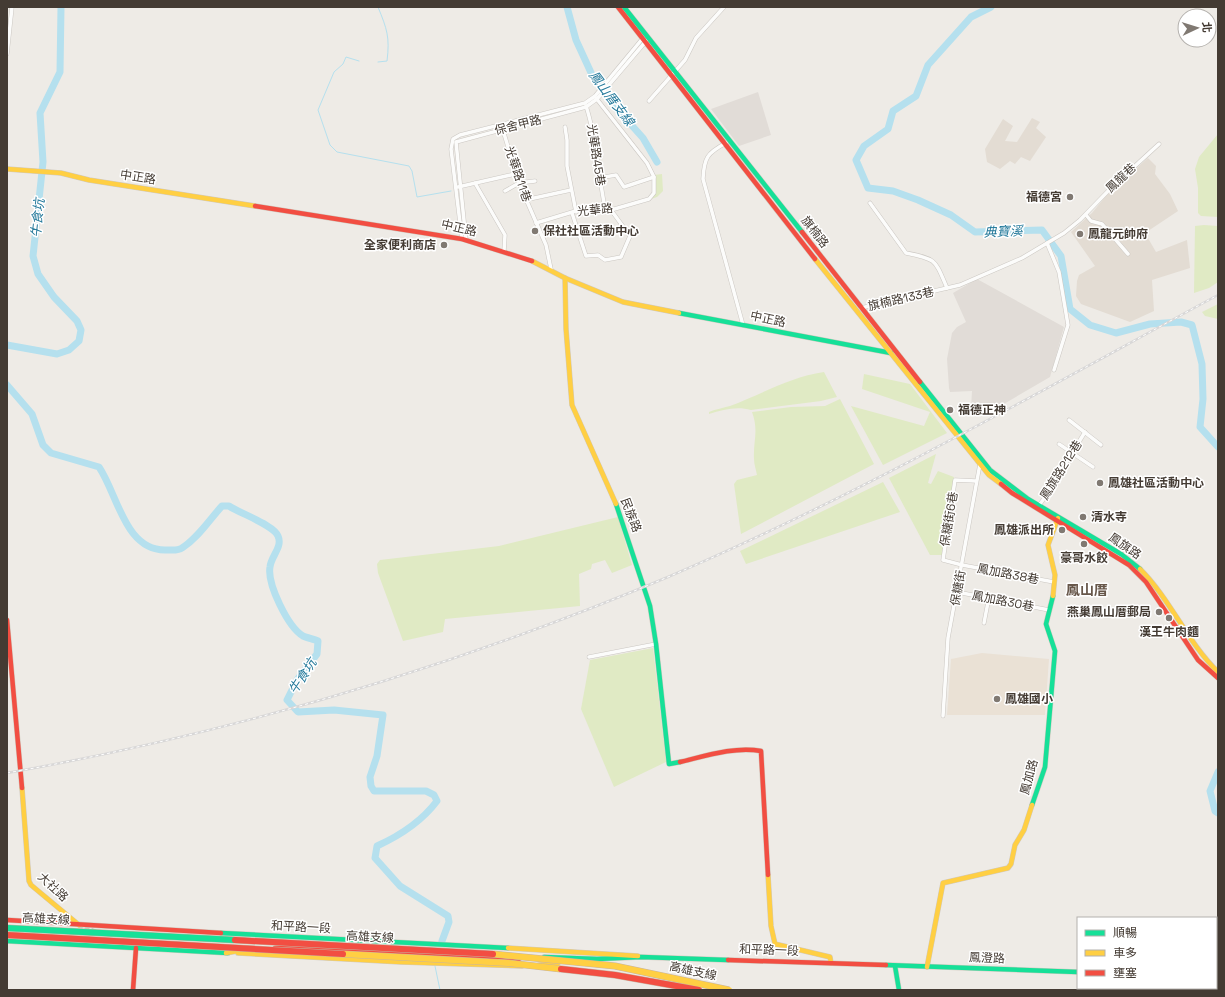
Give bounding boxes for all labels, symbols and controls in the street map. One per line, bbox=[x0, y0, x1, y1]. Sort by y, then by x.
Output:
north arrow bbox=[1177, 8, 1217, 48]
text: 北 bbox=[1200, 21, 1214, 33]
water label: 鳳山厝支線 bbox=[585, 67, 639, 131]
street label: 保舍甲路 bbox=[493, 111, 543, 139]
street label: 光華路45巷 bbox=[583, 123, 609, 187]
street label: 光華路11巷 bbox=[501, 144, 535, 204]
street label: 鳳龍巷 bbox=[1102, 160, 1140, 196]
street label: 中正路 bbox=[119, 166, 157, 188]
place label: 福德宮 bbox=[1026, 189, 1062, 205]
marker: 福德宮 bbox=[1065, 192, 1075, 202]
water label: 牛食坑 bbox=[27, 196, 48, 238]
street label: 光華路 bbox=[576, 200, 614, 220]
street label: 旗楠路 bbox=[798, 213, 832, 251]
street label: 中正路 bbox=[440, 216, 478, 240]
water label: 典寶溪 bbox=[983, 222, 1025, 241]
place label: 保社社區活動中心 bbox=[543, 223, 639, 239]
marker: 保社社區活動中心 bbox=[530, 226, 540, 236]
place label: 鳳龍元帥府 bbox=[1088, 226, 1148, 242]
marker: 鳳龍元帥府 bbox=[1075, 229, 1085, 239]
place label: 全家便利商店 bbox=[364, 237, 436, 253]
marker: 全家便利商店 bbox=[439, 240, 449, 250]
street label: 旗楠路133巷 bbox=[866, 284, 936, 314]
street label: 中正路 bbox=[749, 307, 787, 331]
place label: 福德正神 bbox=[958, 402, 1006, 418]
marker: 福德正神 bbox=[945, 405, 955, 415]
street label: 鳳旗路212巷 bbox=[1036, 437, 1086, 503]
place label: 鳳雄社區活動中心 bbox=[1108, 475, 1204, 491]
marker: 鳳雄社區活動中心 bbox=[1095, 478, 1105, 488]
street label: 保糖街6巷 bbox=[937, 490, 961, 548]
street label: 民族路 bbox=[617, 495, 645, 535]
place label: 清水寺 bbox=[1091, 509, 1127, 525]
marker: 清水寺 bbox=[1078, 512, 1088, 522]
place label: 鳳雄派出所 bbox=[994, 522, 1054, 538]
marker: 鳳雄派出所 bbox=[1057, 525, 1067, 535]
street label: 鳳旗路 bbox=[1106, 529, 1144, 563]
marker: 豪哥水餃 bbox=[1079, 539, 1089, 549]
place label: 豪哥水餃 bbox=[1060, 550, 1108, 566]
street label: 鳳加路38巷 bbox=[976, 560, 1040, 588]
street label: 保糖街 bbox=[947, 569, 969, 607]
district label: 鳳山厝 bbox=[1066, 581, 1108, 599]
street label: 鳳加路30巷 bbox=[971, 587, 1035, 615]
place label: 燕巢鳳山厝郵局 bbox=[1067, 604, 1151, 620]
marker: 燕巢鳳山厝郵局 bbox=[1154, 607, 1164, 617]
marker: 漢王牛肉麵 bbox=[1164, 613, 1174, 623]
place label: 漢王牛肉麵 bbox=[1139, 624, 1199, 640]
water label: 牛食坑 bbox=[285, 654, 321, 697]
place label: 鳳雄國小 bbox=[1005, 691, 1053, 707]
marker: 鳳雄國小 bbox=[992, 694, 1002, 704]
street label: 鳳加路 bbox=[1017, 758, 1041, 796]
street label: 大社路 bbox=[34, 869, 72, 905]
street label: 高雄支線 bbox=[22, 910, 70, 928]
street label: 和平路一段 bbox=[271, 917, 331, 937]
legend bbox=[1077, 917, 1217, 989]
text: 順暢 bbox=[1113, 925, 1137, 941]
street label: 高雄支線 bbox=[346, 928, 394, 946]
street label: 和平路一段 bbox=[739, 941, 799, 959]
text: 車多 bbox=[1113, 945, 1137, 961]
street label: 鳳澄路 bbox=[969, 949, 1005, 967]
street label: 高雄支線 bbox=[668, 958, 718, 984]
text: 壅塞 bbox=[1113, 965, 1137, 981]

